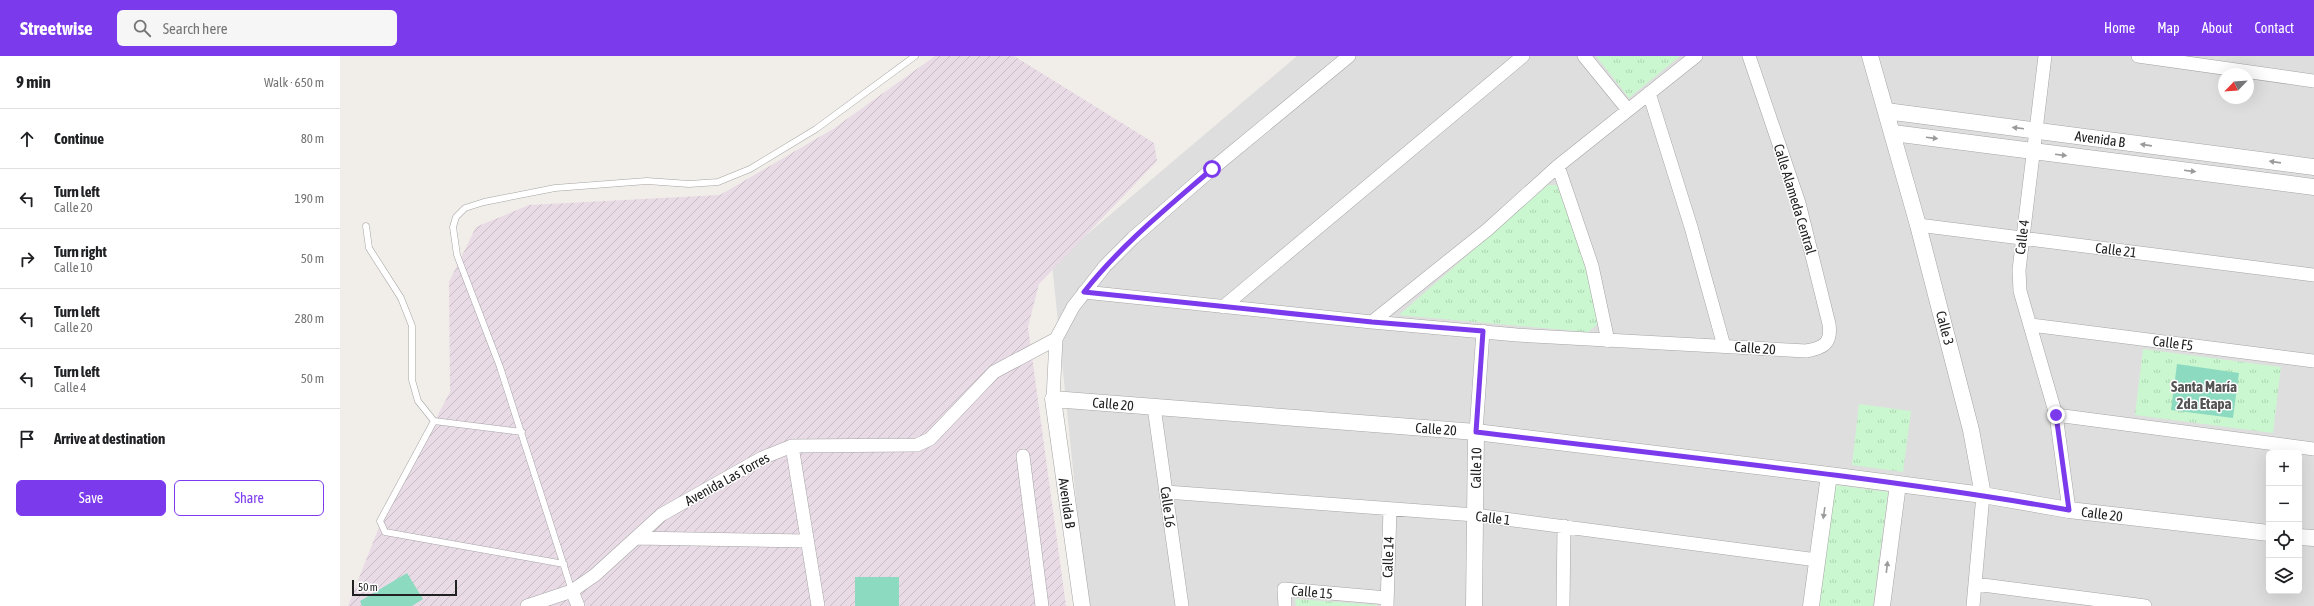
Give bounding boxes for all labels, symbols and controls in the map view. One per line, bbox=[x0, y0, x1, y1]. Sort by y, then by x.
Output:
search box bbox=[117, 10, 397, 46]
text: Streetwise bbox=[20, 17, 93, 39]
icon: search bbox=[131, 17, 153, 39]
text: Search here bbox=[163, 20, 227, 37]
text: Home bbox=[2104, 20, 2135, 36]
text: Map bbox=[2157, 20, 2180, 36]
text: About bbox=[2202, 20, 2233, 36]
text: Contact bbox=[2255, 20, 2294, 36]
north arrow bbox=[2218, 68, 2254, 104]
text: 9 min bbox=[16, 72, 51, 92]
text: Walk · 650 m bbox=[264, 75, 324, 90]
one-way arrow bbox=[2012, 125, 2024, 131]
icon: ahead bbox=[16, 128, 38, 150]
street label: Avenida B bbox=[2074, 128, 2127, 150]
text: Continue bbox=[54, 130, 104, 147]
text: 80 m bbox=[301, 131, 324, 146]
one-way arrow bbox=[1926, 135, 1938, 142]
street label: Calle Alameda Central bbox=[1771, 142, 1819, 256]
one-way arrow bbox=[2140, 142, 2153, 148]
one-way arrow bbox=[2055, 152, 2067, 158]
one-way arrow bbox=[2269, 159, 2281, 165]
route start bbox=[1203, 160, 1221, 178]
one-way arrow bbox=[2184, 168, 2196, 175]
text: Turn left bbox=[54, 183, 100, 200]
icon: left bbox=[16, 188, 38, 210]
text: 190 m bbox=[295, 191, 324, 206]
text: Calle 20 bbox=[54, 200, 93, 215]
street label: Calle 4 bbox=[2012, 218, 2032, 255]
street label: Calle 21 bbox=[2094, 240, 2138, 260]
text: Turn right bbox=[54, 243, 107, 260]
icon: right bbox=[16, 248, 38, 270]
text: 50 m bbox=[301, 251, 324, 266]
text: Calle 10 bbox=[54, 260, 93, 275]
text: Turn left bbox=[54, 303, 100, 320]
icon: left bbox=[16, 308, 38, 330]
street label: Calle 3 bbox=[1933, 309, 1957, 347]
text: 280 m bbox=[295, 311, 324, 326]
text: Calle 20 bbox=[54, 320, 93, 335]
street label: Calle F5 bbox=[2152, 333, 2194, 353]
street label: Calle 20 bbox=[1734, 339, 1777, 357]
text: Turn left bbox=[54, 363, 100, 380]
icon: left bbox=[16, 368, 38, 390]
text: 50 m bbox=[301, 371, 324, 386]
district label: Santa María 2da Etapa bbox=[2171, 378, 2237, 412]
text: Calle 4 bbox=[54, 380, 86, 395]
street label: Calle 20 bbox=[1092, 394, 1135, 414]
route end bbox=[2047, 406, 2065, 424]
street label: Calle 20 bbox=[1415, 420, 1458, 438]
icon: arrive bbox=[16, 428, 38, 450]
text: Arrive at destination bbox=[54, 430, 165, 447]
street label: Calle 10 bbox=[1468, 447, 1484, 489]
street label: Avenida Las Torres bbox=[682, 449, 772, 509]
map controls bbox=[2266, 450, 2302, 594]
button: + bbox=[2266, 450, 2302, 486]
street label: Avenida B bbox=[1056, 477, 1078, 530]
button: Save bbox=[16, 480, 166, 516]
button: Share bbox=[174, 480, 324, 516]
street label: Calle 16 bbox=[1157, 485, 1179, 529]
button: − bbox=[2266, 486, 2302, 522]
street label: Calle 20 bbox=[2080, 504, 2124, 525]
one-way arrow bbox=[1821, 507, 1827, 519]
street label: Calle 1 bbox=[1475, 508, 1511, 528]
button: locate bbox=[2266, 522, 2302, 558]
street label: Calle 14 bbox=[1379, 536, 1397, 578]
button: layers bbox=[2266, 558, 2302, 594]
one-way arrow bbox=[1884, 561, 1890, 573]
scale bar bbox=[352, 578, 457, 597]
text: 50 m bbox=[358, 581, 378, 593]
street label: Calle 15 bbox=[1291, 582, 1333, 602]

